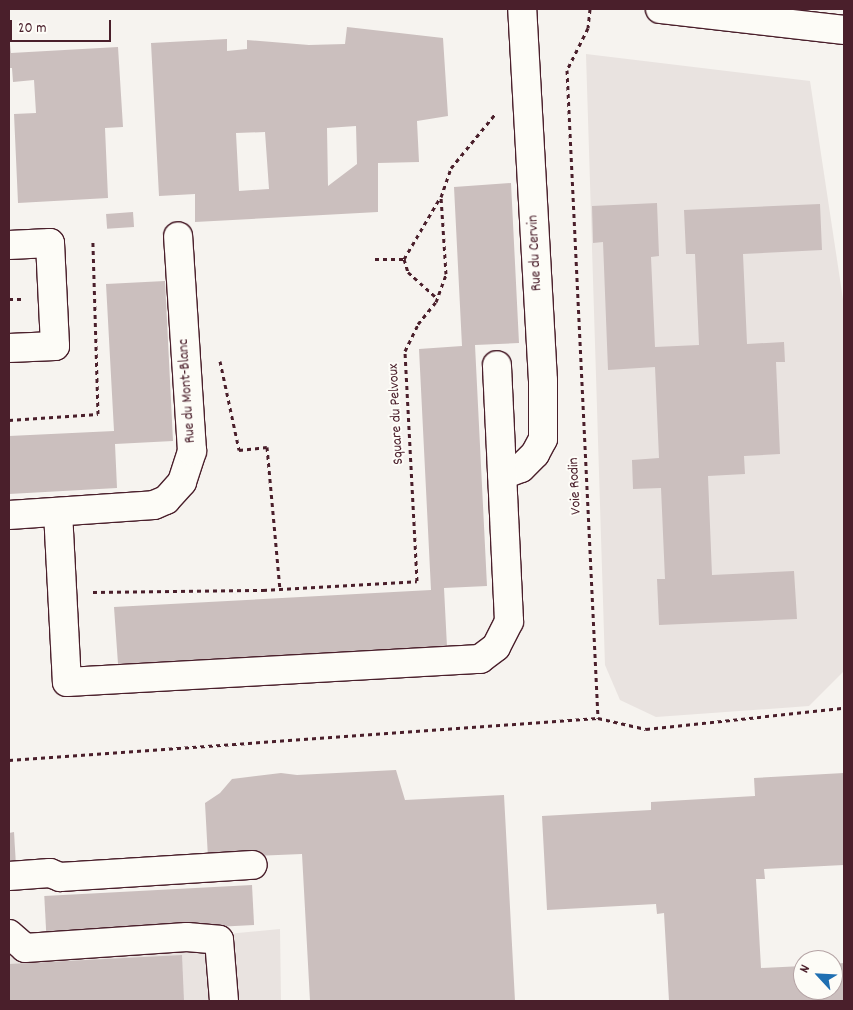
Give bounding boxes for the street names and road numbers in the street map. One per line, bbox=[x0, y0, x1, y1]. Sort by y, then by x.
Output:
street label: Rue du Cervin bbox=[525, 214, 547, 292]
street label: Rue du Mont-Blanc bbox=[175, 338, 201, 444]
street label: Square du Pelvoux bbox=[385, 363, 409, 465]
street label: Voie Rodin bbox=[566, 457, 586, 515]

